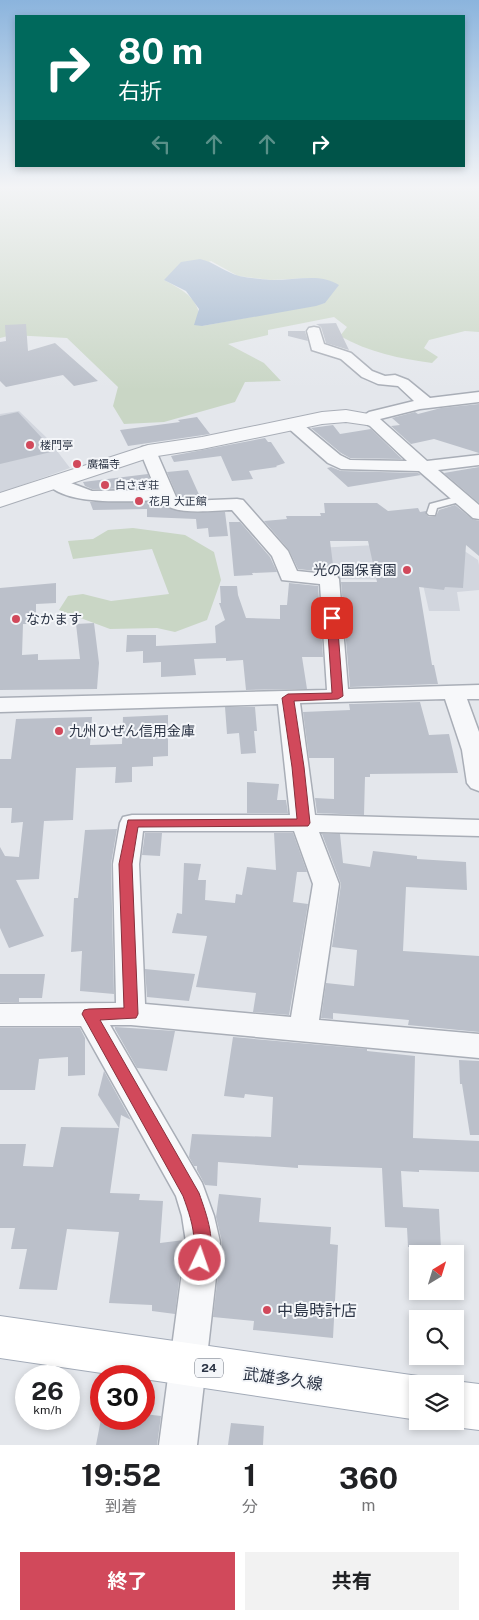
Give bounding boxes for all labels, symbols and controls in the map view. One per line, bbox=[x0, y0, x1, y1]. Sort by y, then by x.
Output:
text: 80 m bbox=[118, 31, 203, 72]
icon: right bbox=[35, 35, 100, 100]
text: 右折 bbox=[118, 78, 162, 104]
icon: left bbox=[147, 130, 175, 158]
icon: ahead bbox=[200, 130, 228, 158]
icon: ahead bbox=[253, 130, 281, 158]
icon: right bbox=[306, 130, 334, 158]
marker: 楼門亭 bbox=[24, 439, 36, 451]
place label: 楼門亭 bbox=[40, 439, 73, 451]
marker: 廣福寺 bbox=[71, 458, 83, 470]
place label: 廣福寺 bbox=[87, 458, 120, 470]
marker: 白さぎ荘 bbox=[99, 479, 111, 491]
place label: 白さぎ荘 bbox=[115, 479, 159, 491]
marker: 花月 大正館 bbox=[133, 495, 145, 507]
place label: 花月 大正館 bbox=[149, 495, 207, 507]
place label: 光の園保育園 bbox=[313, 562, 397, 578]
marker: 光の園保育園 bbox=[401, 564, 413, 576]
pin bbox=[311, 597, 353, 639]
icon: arrive bbox=[318, 604, 346, 632]
place label: なかます bbox=[26, 611, 82, 627]
marker: なかます bbox=[10, 613, 22, 625]
place label: 九州ひぜん信用金庫 bbox=[69, 723, 195, 739]
marker: 九州ひぜん信用金庫 bbox=[53, 725, 65, 737]
position arrow bbox=[173, 1233, 225, 1285]
north arrow bbox=[409, 1245, 464, 1300]
map controls bbox=[409, 1245, 464, 1430]
place label: 中島時計店 bbox=[277, 1301, 357, 1320]
marker: 中島時計店 bbox=[261, 1304, 273, 1316]
button: search bbox=[409, 1310, 464, 1365]
road number: 24 bbox=[195, 1359, 223, 1378]
street label: 武雄多久線 bbox=[242, 1364, 324, 1394]
speed limit sign: 30 bbox=[90, 1365, 155, 1430]
button: layers bbox=[409, 1375, 464, 1430]
text: 26 bbox=[31, 1376, 64, 1406]
text: km/h bbox=[33, 1403, 62, 1417]
text: 19:52 bbox=[81, 1457, 161, 1493]
text: 1 bbox=[244, 1457, 256, 1493]
text: 360 bbox=[339, 1460, 398, 1496]
text: m bbox=[362, 1496, 375, 1515]
text: 到着 bbox=[105, 1497, 137, 1516]
text: 分 bbox=[242, 1497, 258, 1516]
button: 終了 bbox=[20, 1552, 235, 1610]
button: 共有 bbox=[245, 1552, 459, 1610]

